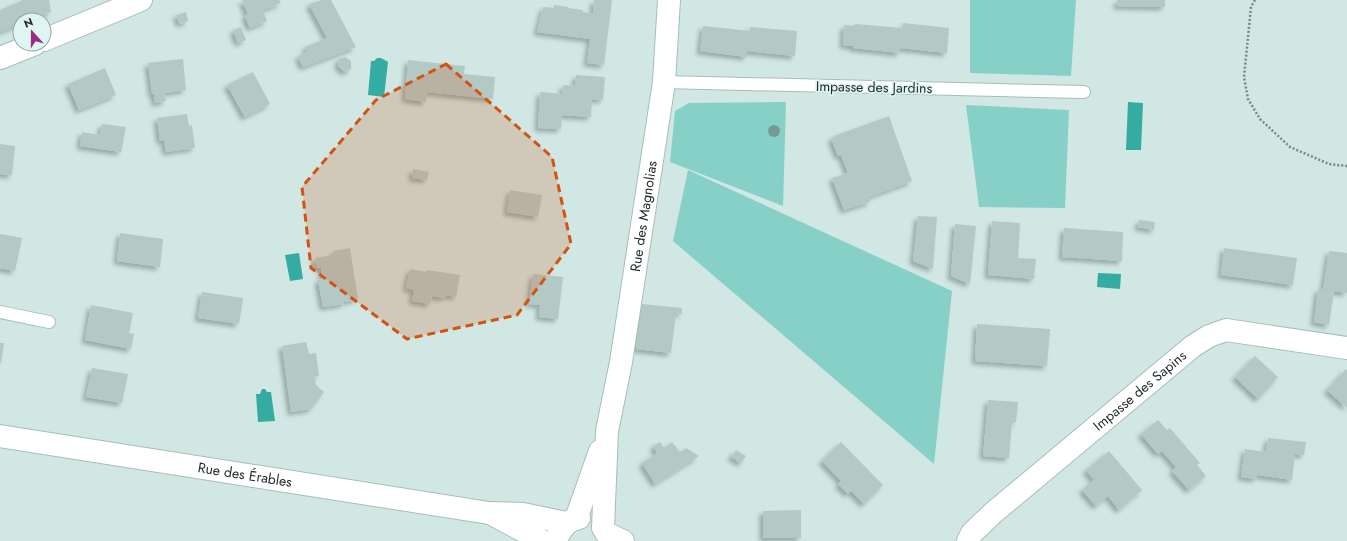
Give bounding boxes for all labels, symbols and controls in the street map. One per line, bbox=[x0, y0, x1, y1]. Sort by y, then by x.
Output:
north arrow bbox=[12, 12, 52, 52]
text: N bbox=[21, 14, 35, 32]
street label: Impasse des Jardins bbox=[816, 76, 933, 98]
street label: Rue des Magnolias bbox=[625, 159, 662, 273]
street label: Impasse des Sapins bbox=[1089, 345, 1191, 435]
street label: Rue des Érables bbox=[196, 457, 294, 492]

